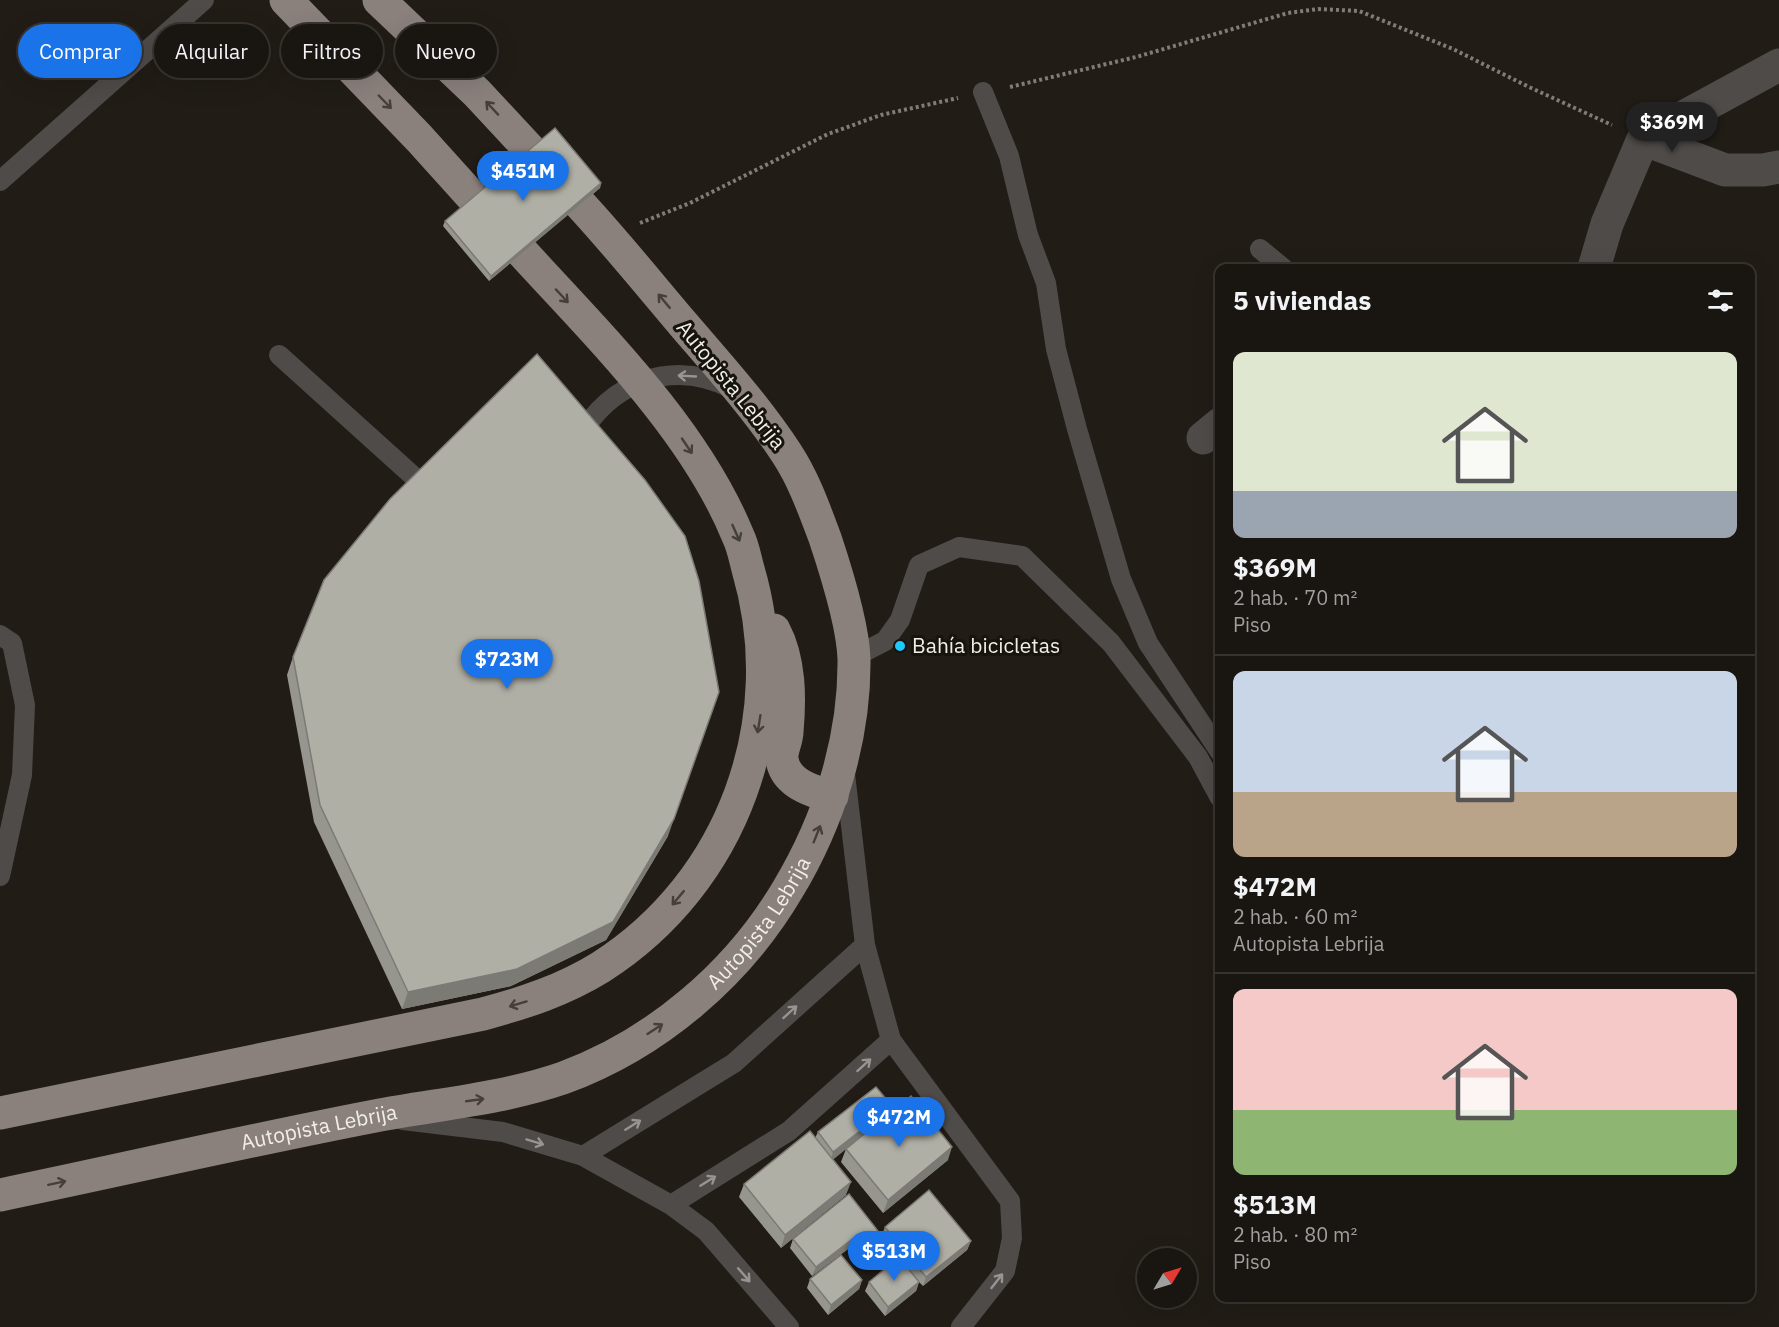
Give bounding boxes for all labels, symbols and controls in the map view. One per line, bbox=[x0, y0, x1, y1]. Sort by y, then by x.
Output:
chip: Comprar bbox=[18, 24, 142, 78]
chip: Alquilar bbox=[154, 24, 269, 78]
chip: Filtros bbox=[281, 24, 383, 78]
chip: Nuevo bbox=[395, 24, 497, 78]
one-way arrow bbox=[377, 95, 392, 110]
one-way arrow bbox=[485, 101, 499, 116]
pin: $369M bbox=[1630, 102, 1714, 153]
text: $369M bbox=[1640, 108, 1704, 135]
pin: $451M bbox=[481, 151, 565, 202]
text: $451M bbox=[491, 157, 555, 184]
text: 5 viviendas bbox=[1233, 283, 1371, 317]
icon: filters bbox=[1704, 284, 1737, 317]
one-way arrow bbox=[555, 288, 569, 303]
one-way arrow bbox=[657, 293, 670, 309]
street label: Autopista Lebrija bbox=[671, 314, 793, 455]
one-way arrow bbox=[678, 370, 697, 381]
icon: home bbox=[1431, 391, 1539, 499]
one-way arrow bbox=[680, 437, 693, 454]
one-way arrow bbox=[731, 523, 742, 541]
text: $369M bbox=[1233, 550, 1317, 584]
text: 2 hab. · 70 m² bbox=[1233, 584, 1357, 611]
text: Piso bbox=[1233, 611, 1271, 638]
place label: Bahía bicicletas bbox=[912, 631, 1060, 659]
pin: $723M bbox=[465, 639, 549, 690]
marker: Bahía bicicletas bbox=[893, 639, 907, 653]
text: $723M bbox=[475, 645, 539, 672]
icon: home bbox=[1431, 710, 1539, 818]
one-way arrow bbox=[753, 713, 764, 733]
one-way arrow bbox=[812, 825, 823, 843]
street label: Autopista Lebrija bbox=[700, 852, 816, 995]
text: $472M bbox=[1233, 869, 1317, 903]
one-way arrow bbox=[671, 890, 685, 905]
text: 2 hab. · 60 m² bbox=[1233, 903, 1357, 930]
text: Autopista Lebrija bbox=[1233, 930, 1384, 957]
one-way arrow bbox=[509, 1000, 528, 1011]
one-way arrow bbox=[783, 1005, 798, 1019]
one-way arrow bbox=[646, 1023, 662, 1035]
icon: home bbox=[1431, 1028, 1539, 1136]
one-way arrow bbox=[856, 1058, 872, 1071]
one-way arrow bbox=[465, 1094, 484, 1105]
street label: Autopista Lebrija bbox=[238, 1097, 399, 1156]
pin: $472M bbox=[857, 1097, 941, 1148]
text: $472M bbox=[867, 1103, 931, 1130]
one-way arrow bbox=[624, 1119, 641, 1132]
one-way arrow bbox=[525, 1137, 544, 1148]
one-way arrow bbox=[699, 1175, 716, 1187]
one-way arrow bbox=[47, 1177, 67, 1188]
text: $513M bbox=[1233, 1187, 1317, 1221]
text: 2 hab. · 80 m² bbox=[1233, 1221, 1357, 1248]
pin: $513M bbox=[852, 1231, 936, 1282]
text: $513M bbox=[862, 1237, 926, 1264]
north arrow bbox=[1137, 1248, 1197, 1308]
map controls bbox=[1137, 1248, 1197, 1308]
text: Piso bbox=[1233, 1248, 1271, 1275]
one-way arrow bbox=[737, 1267, 751, 1282]
one-way arrow bbox=[990, 1273, 1003, 1289]

